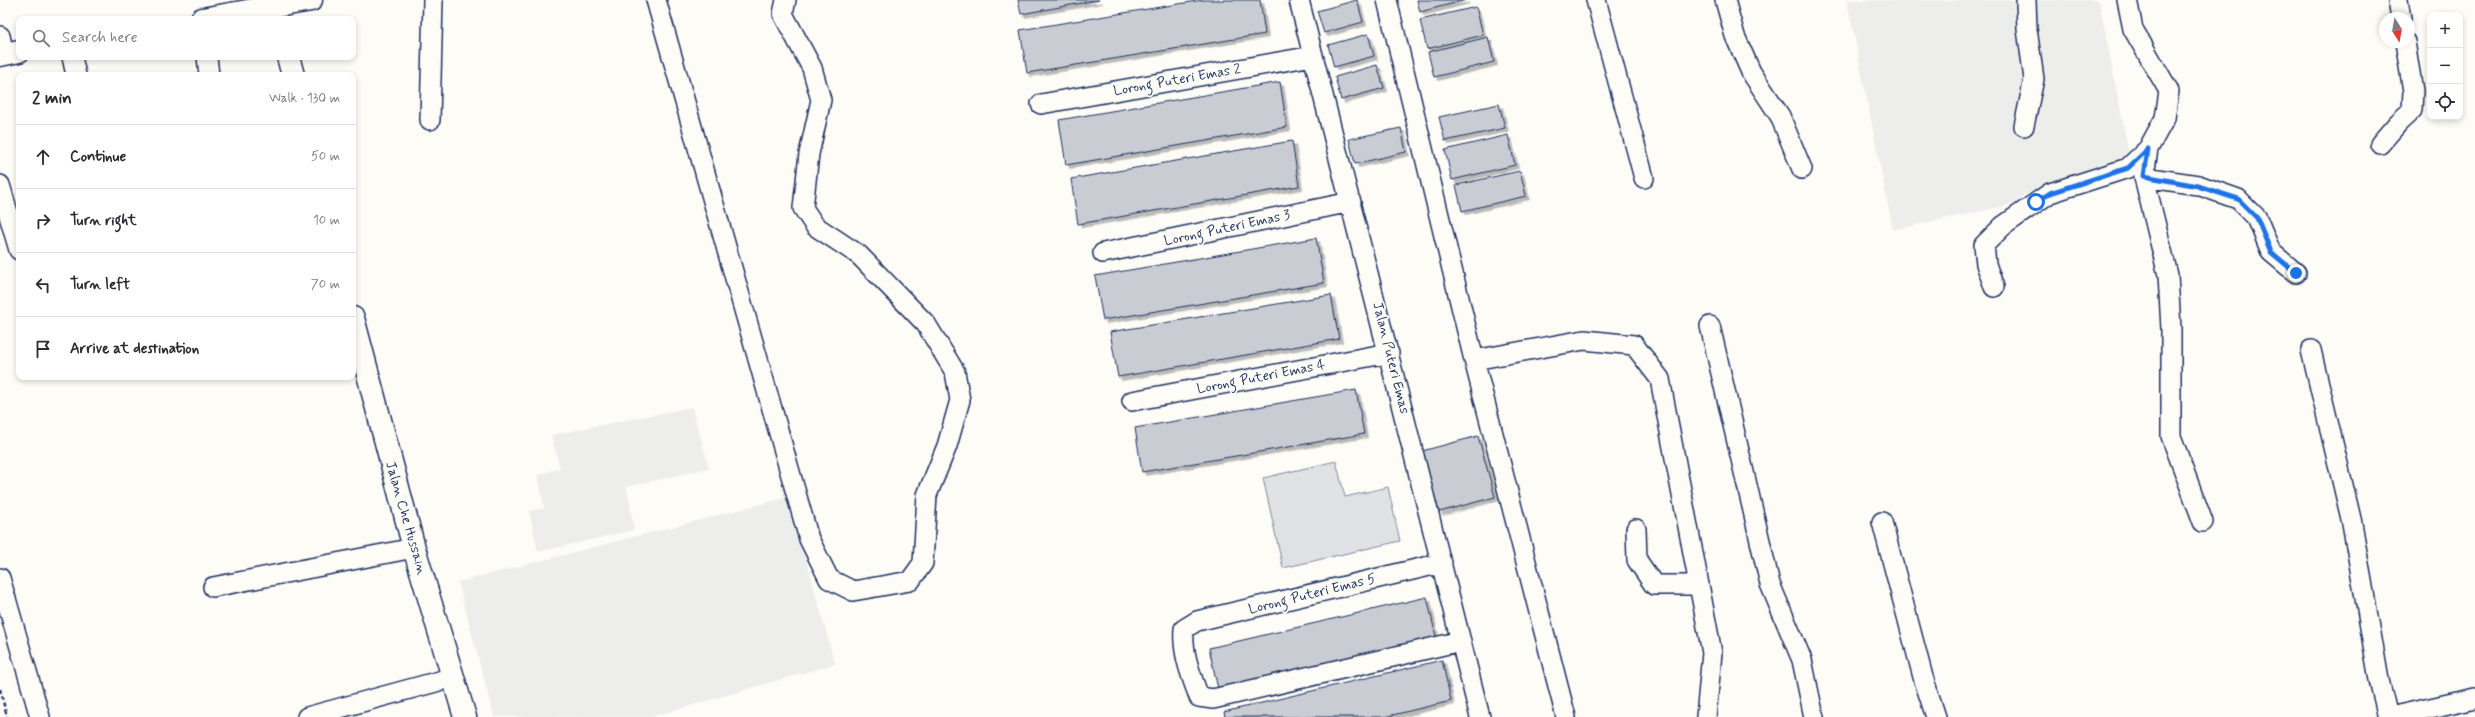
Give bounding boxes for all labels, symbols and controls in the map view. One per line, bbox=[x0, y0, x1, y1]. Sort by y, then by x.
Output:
north arrow bbox=[2379, 12, 2415, 48]
map controls bbox=[2427, 12, 2463, 120]
button: + bbox=[2427, 12, 2463, 48]
search box bbox=[16, 16, 356, 60]
icon: search bbox=[30, 27, 52, 49]
text: Search here bbox=[62, 28, 138, 48]
button: − bbox=[2427, 48, 2463, 84]
street label: Lorong Puteri Emas 2 bbox=[1112, 60, 1243, 102]
button: locate bbox=[2427, 84, 2463, 120]
text: 2 min bbox=[32, 87, 72, 109]
text: Walk · 130 m bbox=[269, 90, 340, 107]
icon: ahead bbox=[32, 146, 54, 168]
text: Continue bbox=[70, 147, 126, 167]
text: 50 m bbox=[311, 148, 340, 165]
route start bbox=[2027, 193, 2045, 211]
street label: Lorong Puteri Emas 3 bbox=[1162, 206, 1292, 252]
icon: right bbox=[32, 210, 54, 232]
text: Turn right bbox=[70, 211, 137, 231]
text: 10 m bbox=[313, 212, 340, 229]
route end bbox=[2287, 264, 2305, 282]
icon: left bbox=[32, 274, 54, 296]
text: Turn left bbox=[70, 275, 130, 295]
text: 70 m bbox=[311, 276, 340, 293]
street label: Jalan Puteri Emas bbox=[1368, 300, 1414, 416]
icon: arrive bbox=[32, 338, 54, 360]
text: Arrive at destination bbox=[70, 339, 199, 359]
street label: Lorong Puteri Emas 4 bbox=[1195, 356, 1327, 400]
street label: Jalan Che Hussain bbox=[381, 459, 431, 577]
street label: Lorong Puteri Emas 5 bbox=[1246, 569, 1378, 620]

